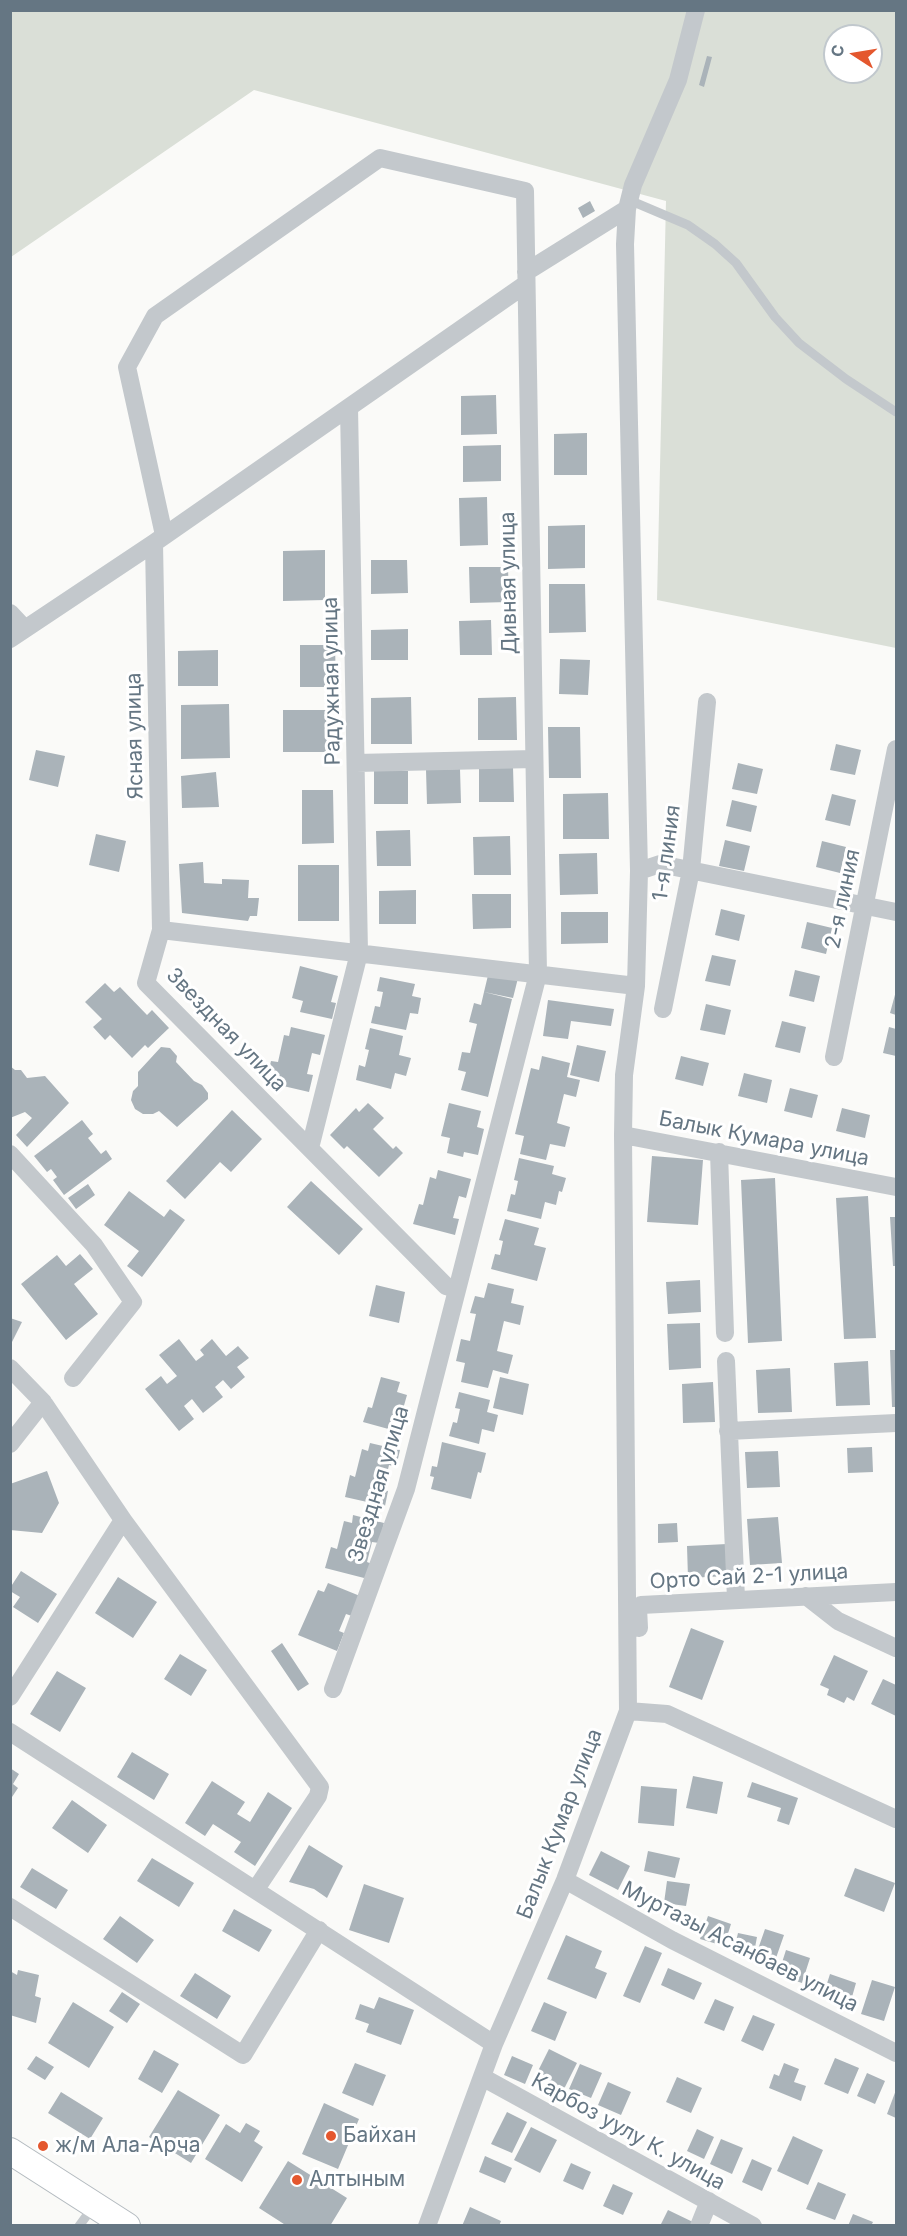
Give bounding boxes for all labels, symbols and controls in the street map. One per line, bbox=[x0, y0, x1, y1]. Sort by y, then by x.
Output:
north arrow bbox=[823, 24, 883, 84]
text: С bbox=[826, 43, 848, 59]
street label: Дивная улица bbox=[495, 511, 523, 655]
street label: Радужная улица bbox=[318, 596, 346, 766]
street label: Ясная улица bbox=[121, 672, 149, 800]
street label: 1-я линия bbox=[648, 803, 686, 903]
street label: 2-я линия bbox=[820, 847, 866, 951]
street label: Звездная улица bbox=[161, 963, 291, 1097]
street label: Балык Кумара улица bbox=[657, 1106, 871, 1172]
street label: Звездная улица bbox=[343, 1403, 415, 1565]
street label: Орто Сай 2-1 улица bbox=[649, 1559, 849, 1595]
street label: Балык Кумар улица bbox=[512, 1725, 608, 1923]
street label: Муртазы Асанбаев улица bbox=[618, 1876, 862, 2018]
street label: Карбоз уулу К. улица bbox=[527, 2068, 729, 2196]
place label: Байхан bbox=[343, 2123, 416, 2149]
marker: Байхан bbox=[324, 2129, 338, 2143]
place label: ж/м Ала-Арча bbox=[55, 2133, 200, 2159]
marker: ж/м Ала-Арча bbox=[36, 2139, 50, 2153]
place label: Алтыным bbox=[309, 2167, 405, 2193]
marker: Алтыным bbox=[290, 2173, 304, 2187]

